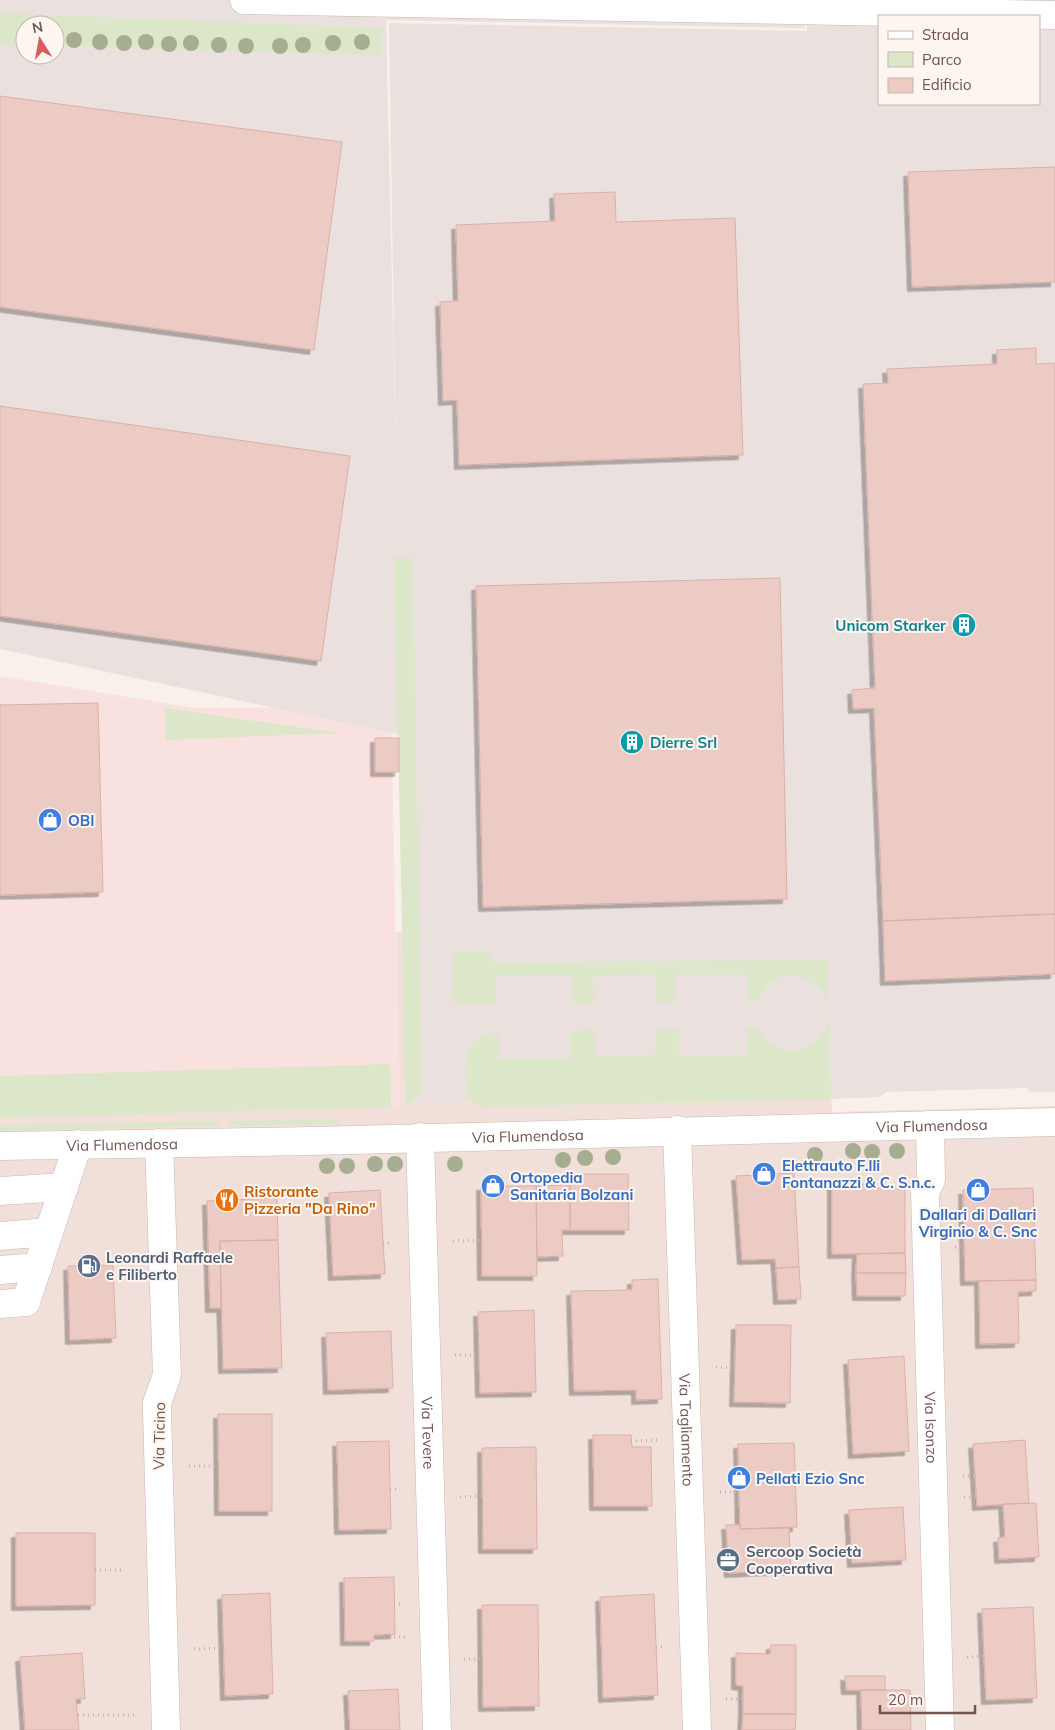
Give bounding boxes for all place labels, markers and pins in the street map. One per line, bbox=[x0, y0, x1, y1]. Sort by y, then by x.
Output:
building icon: Unicom Starker bbox=[951, 612, 977, 638]
place label: Unicom Starker bbox=[835, 616, 946, 635]
building icon: Dierre Srl bbox=[619, 729, 645, 755]
place label: Dierre Srl bbox=[650, 733, 717, 752]
shop icon: OBI bbox=[37, 807, 63, 833]
place label: OBI bbox=[68, 811, 94, 830]
place label: Elettrauto F.lli Fontanazzi & C. S.n.c. bbox=[782, 1156, 935, 1192]
shop icon: Elettrauto F.lli Fontanazzi & C. S.n.c. bbox=[751, 1161, 777, 1187]
place label: Ortopedia Sanitaria Bolzani bbox=[510, 1168, 633, 1204]
shop icon: Ortopedia Sanitaria Bolzani bbox=[480, 1173, 506, 1199]
shop icon: Dallari di Dallari Virginio & C. Snc bbox=[965, 1177, 991, 1203]
place label: Ristorante Pizzeria "Da Rino" bbox=[244, 1182, 376, 1218]
restaurant icon: Ristorante Pizzeria "Da Rino" bbox=[214, 1187, 240, 1213]
place label: Dallari di Dallari Virginio & C. Snc bbox=[918, 1205, 1038, 1241]
place label: Leonardi Raffaele e Filiberto bbox=[106, 1248, 233, 1284]
fuel station icon: Leonardi Raffaele e Filiberto bbox=[76, 1253, 102, 1279]
shop icon: Pellati Ezio Snc bbox=[726, 1465, 752, 1491]
place label: Pellati Ezio Snc bbox=[756, 1469, 865, 1488]
place label: Sercoop Società Cooperativa bbox=[746, 1542, 861, 1578]
office icon: Sercoop Società Cooperativa bbox=[715, 1547, 741, 1573]

